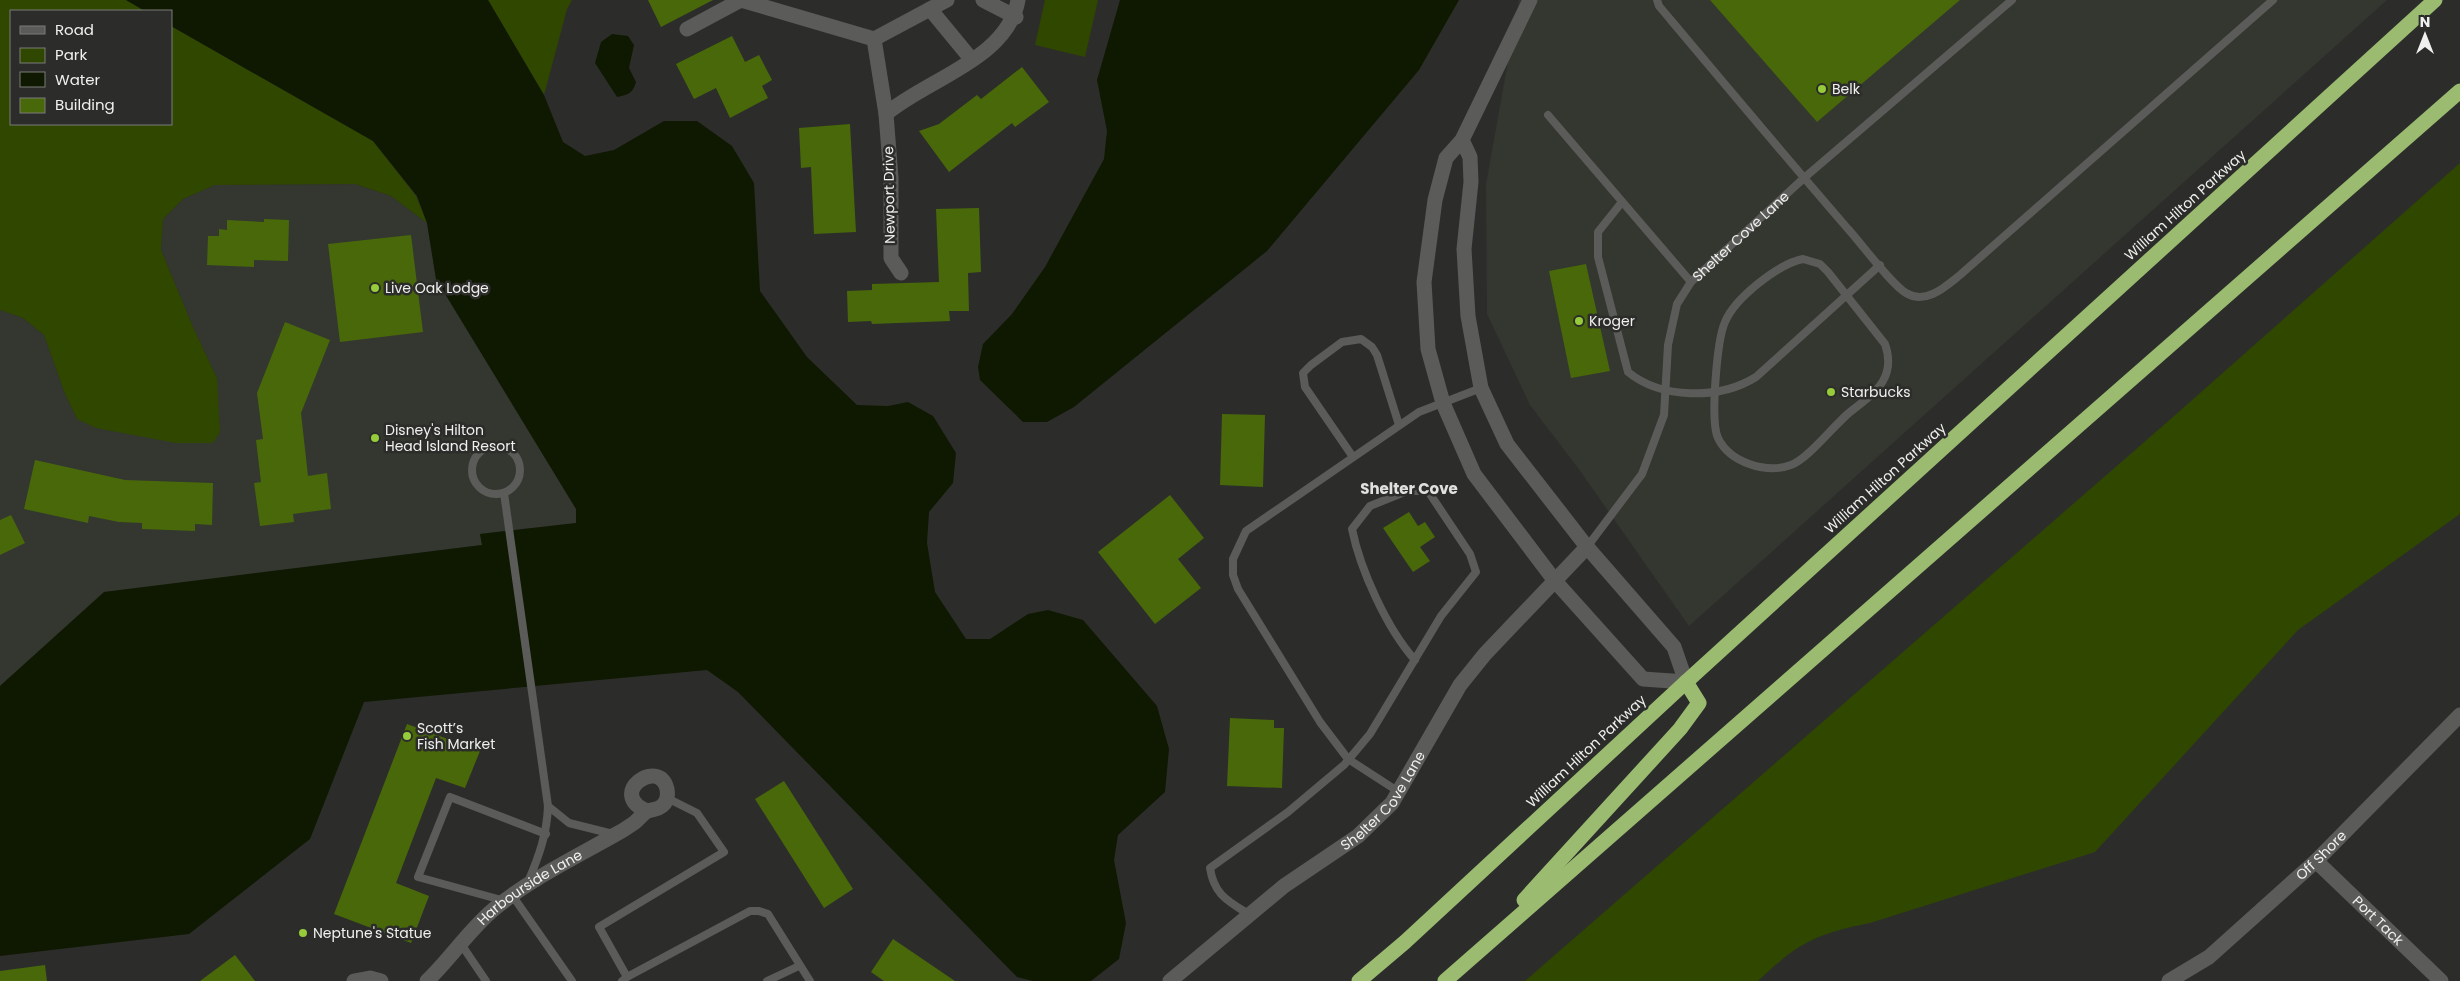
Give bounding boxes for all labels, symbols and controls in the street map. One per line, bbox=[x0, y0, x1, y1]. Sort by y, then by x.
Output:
legend bbox=[10, 10, 172, 125]
north arrow bbox=[2400, 10, 2450, 60]
text: N bbox=[2420, 12, 2430, 32]
text: Road bbox=[55, 19, 94, 40]
text: Park bbox=[55, 44, 87, 65]
text: Water bbox=[55, 69, 101, 90]
place label: Belk bbox=[1832, 79, 1861, 99]
marker: Belk bbox=[1816, 83, 1828, 95]
text: Building bbox=[55, 94, 115, 115]
street label: William Hilton Parkway bbox=[2120, 145, 2250, 265]
street label: Newport Drive bbox=[878, 146, 900, 244]
street label: Shelter Cove Lane bbox=[1688, 186, 1794, 286]
place label: Live Oak Lodge bbox=[385, 278, 489, 298]
marker: Live Oak Lodge bbox=[369, 282, 381, 294]
place label: Kroger bbox=[1589, 311, 1635, 331]
marker: Kroger bbox=[1573, 315, 1585, 327]
place label: Starbucks bbox=[1841, 382, 1910, 402]
marker: Starbucks bbox=[1825, 386, 1837, 398]
street label: William Hilton Parkway bbox=[1820, 418, 1950, 538]
place label: Disney's Hilton Head Island Resort bbox=[385, 420, 516, 456]
marker: Disney's Hilton Head Island Resort bbox=[369, 432, 381, 444]
district label: Shelter Cove bbox=[1360, 478, 1458, 499]
street label: William Hilton Parkway bbox=[1522, 690, 1650, 812]
place label: Scott’s Fish Market bbox=[417, 718, 495, 754]
marker: Scott’s Fish Market bbox=[401, 730, 413, 742]
street label: Shelter Cove Lane bbox=[1336, 747, 1430, 855]
street label: Off Shore bbox=[2291, 826, 2351, 885]
street label: Harbourside Lane bbox=[472, 845, 586, 930]
street label: Port Tack bbox=[2348, 891, 2409, 950]
place label: Neptune's Statue bbox=[313, 923, 432, 943]
marker: Neptune's Statue bbox=[297, 927, 309, 939]

